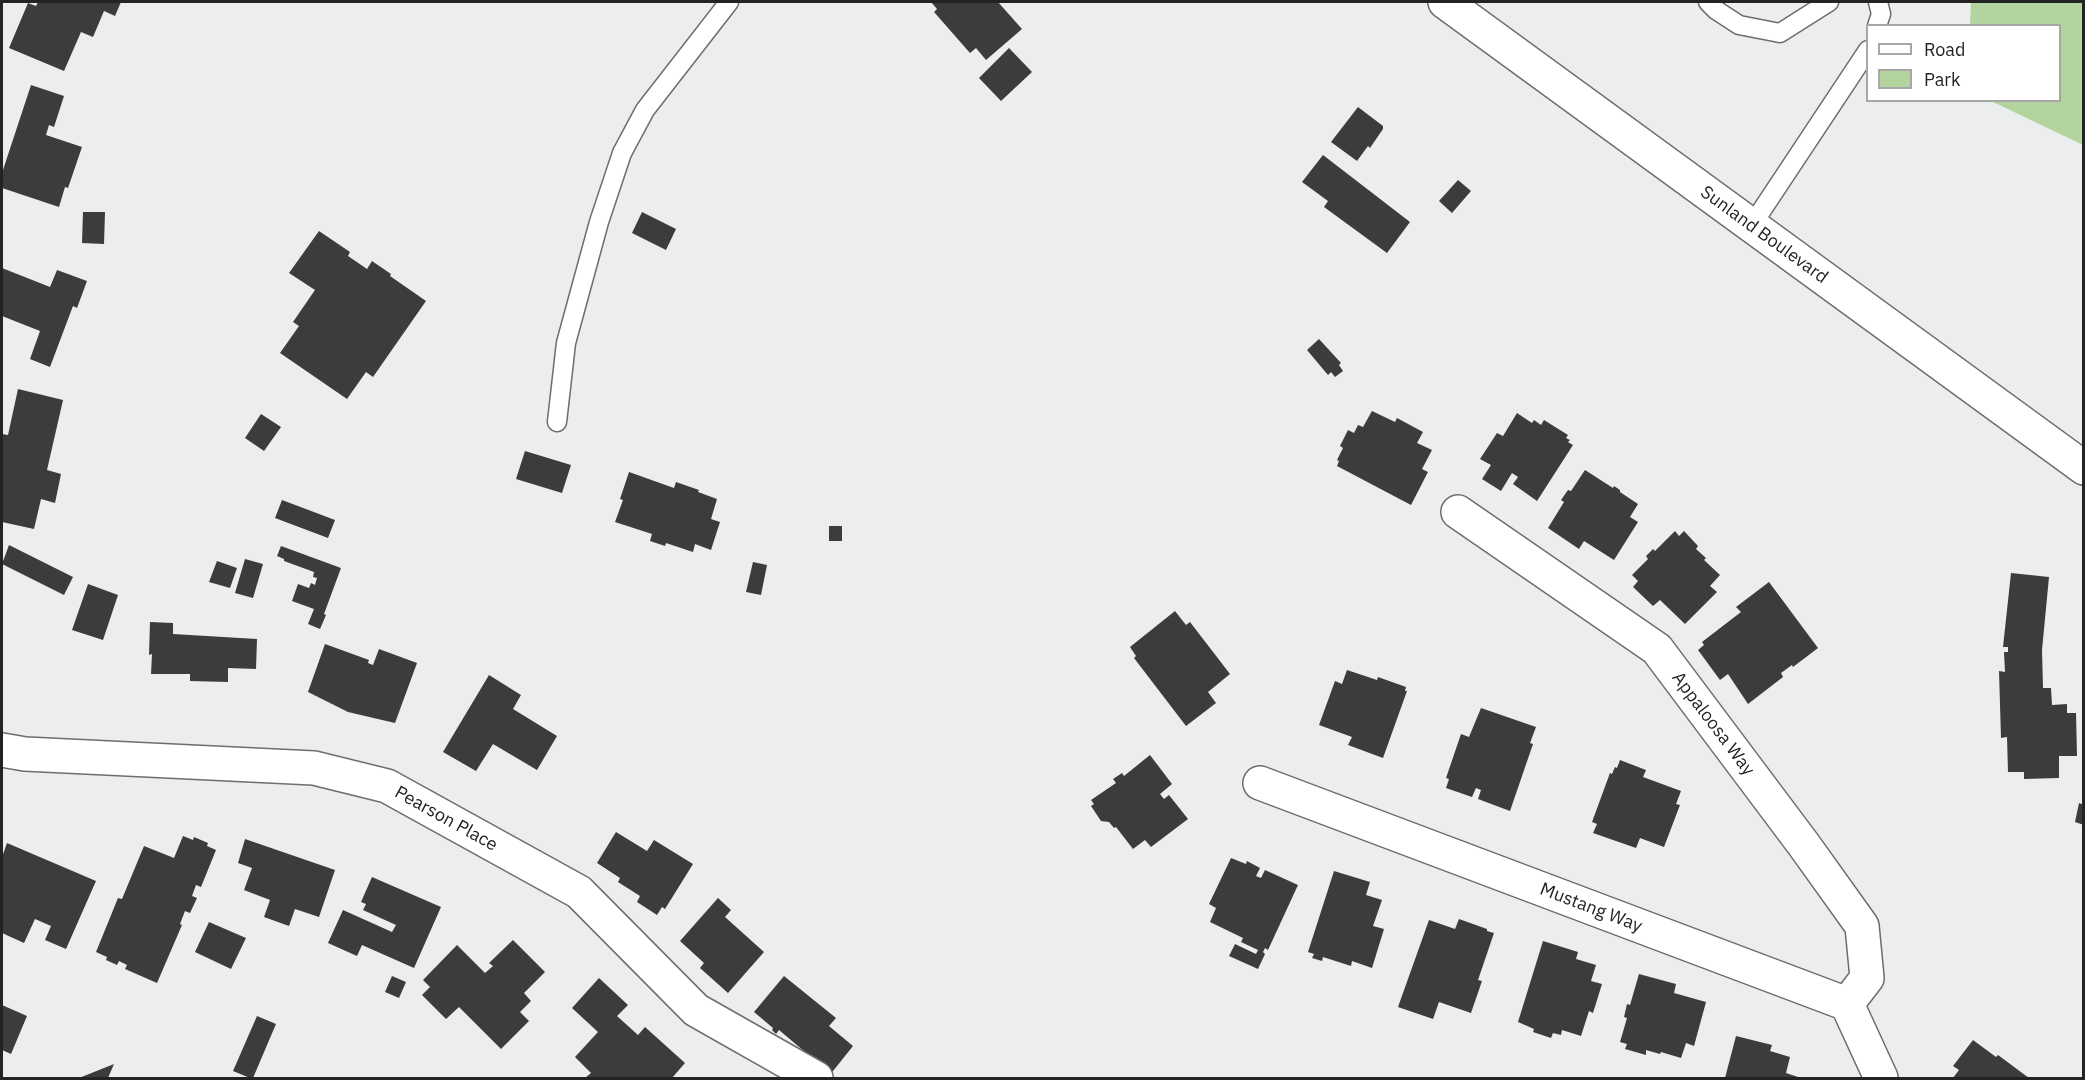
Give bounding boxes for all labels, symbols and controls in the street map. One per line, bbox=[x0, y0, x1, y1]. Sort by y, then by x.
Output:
legend bbox=[1866, 24, 2061, 102]
text: Road bbox=[1924, 38, 1965, 61]
text: Park bbox=[1924, 68, 1960, 91]
street label: Sunland Boulevard bbox=[1696, 182, 1832, 288]
street label: Appaloosa Way bbox=[1667, 668, 1759, 780]
street label: Pearson Place bbox=[391, 782, 501, 856]
street label: Mustang Way bbox=[1537, 879, 1645, 937]

